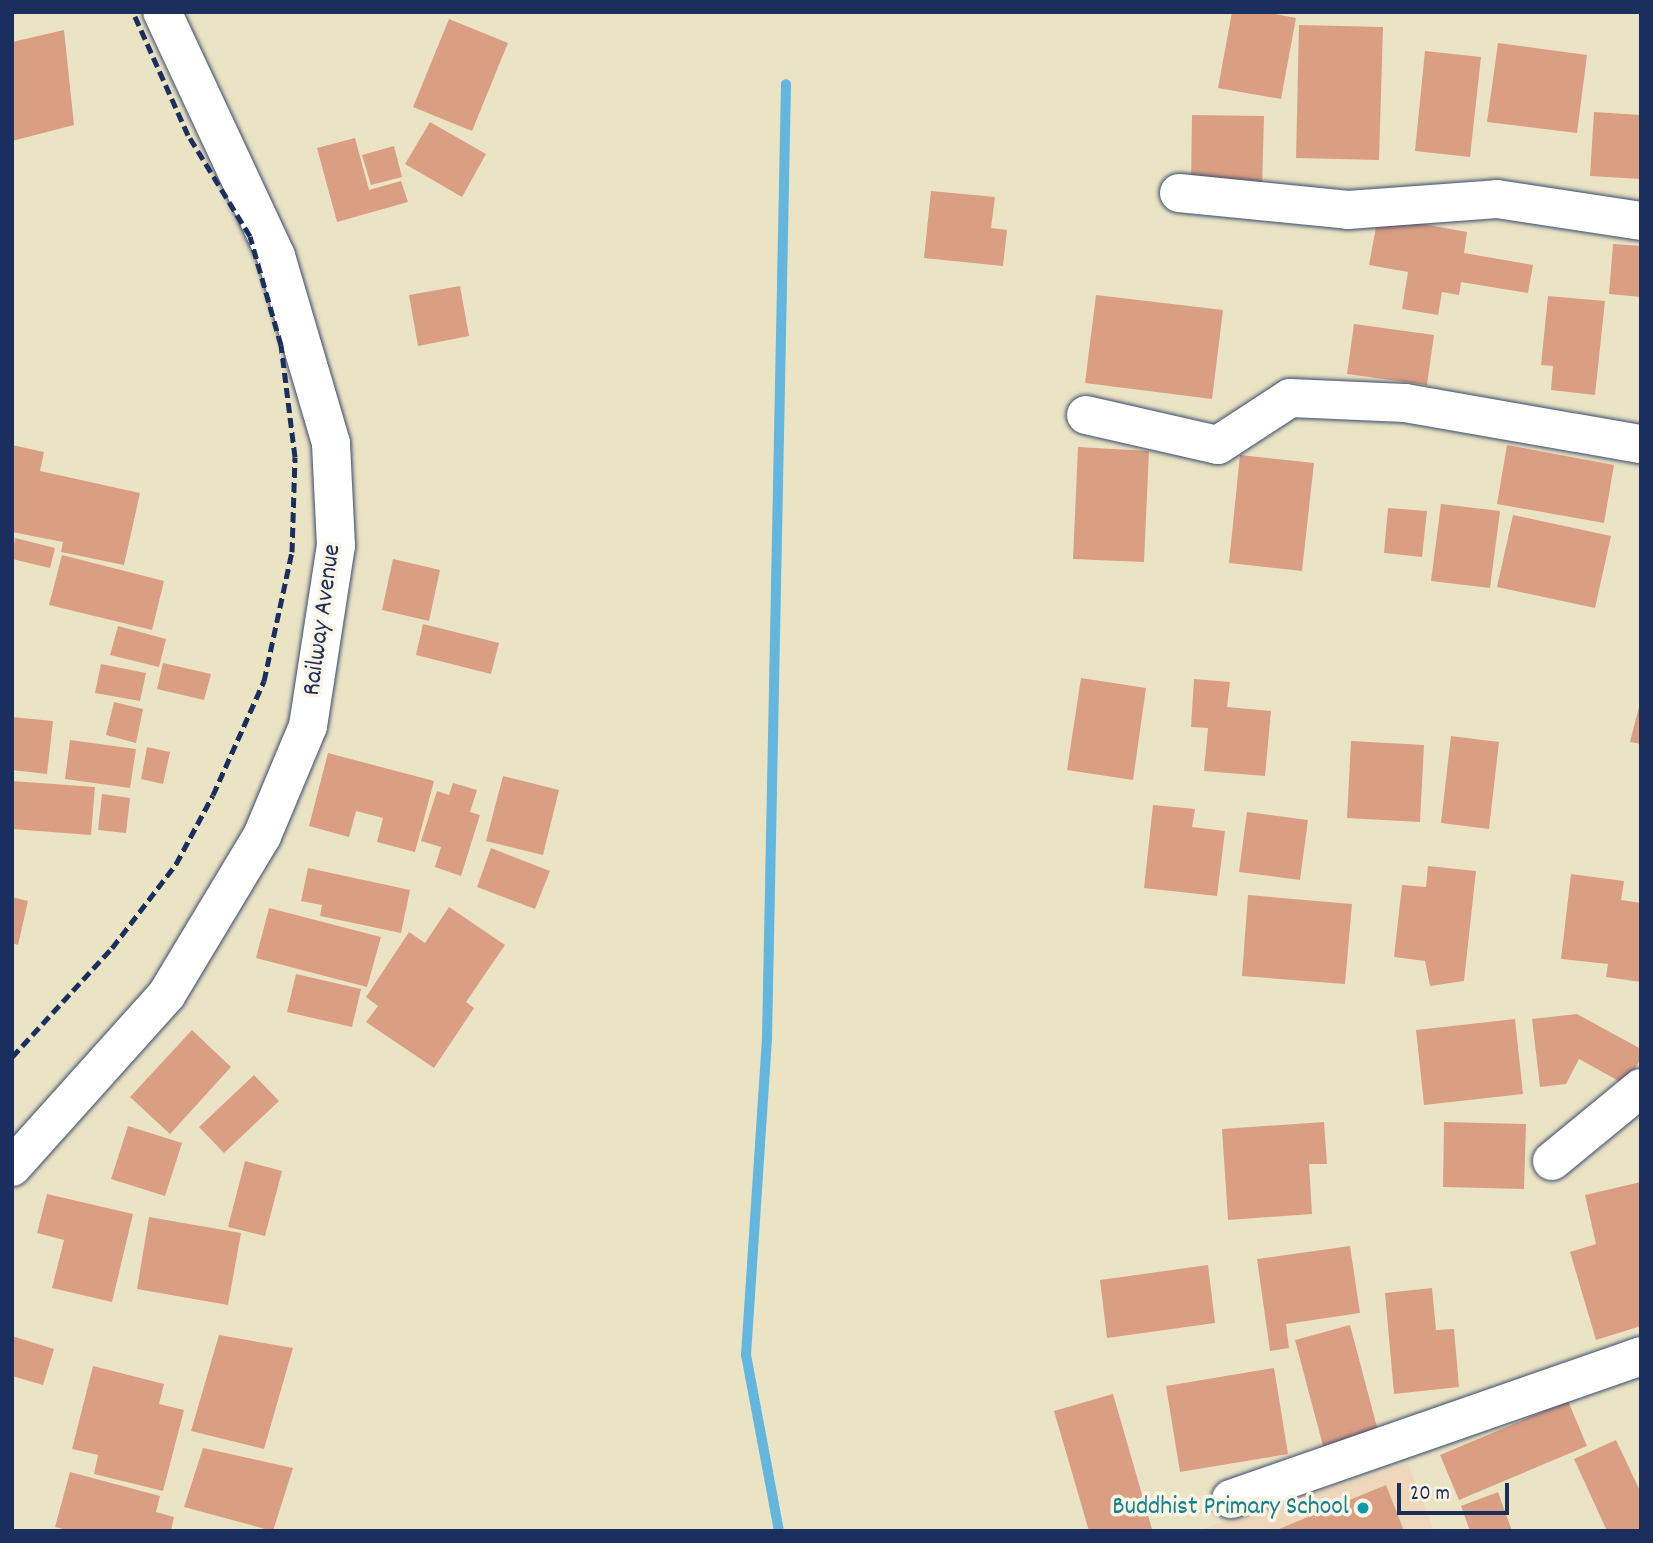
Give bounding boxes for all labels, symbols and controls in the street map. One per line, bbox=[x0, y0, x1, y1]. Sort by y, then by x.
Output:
street label: Railway Avenue bbox=[297, 542, 349, 698]
scale bar bbox=[1401, 1470, 1513, 1514]
text: 20 m bbox=[1410, 1480, 1450, 1510]
place label: Buddhist Primary School bbox=[1112, 1492, 1349, 1524]
marker: Buddhist Primary School bbox=[1355, 1500, 1371, 1516]

